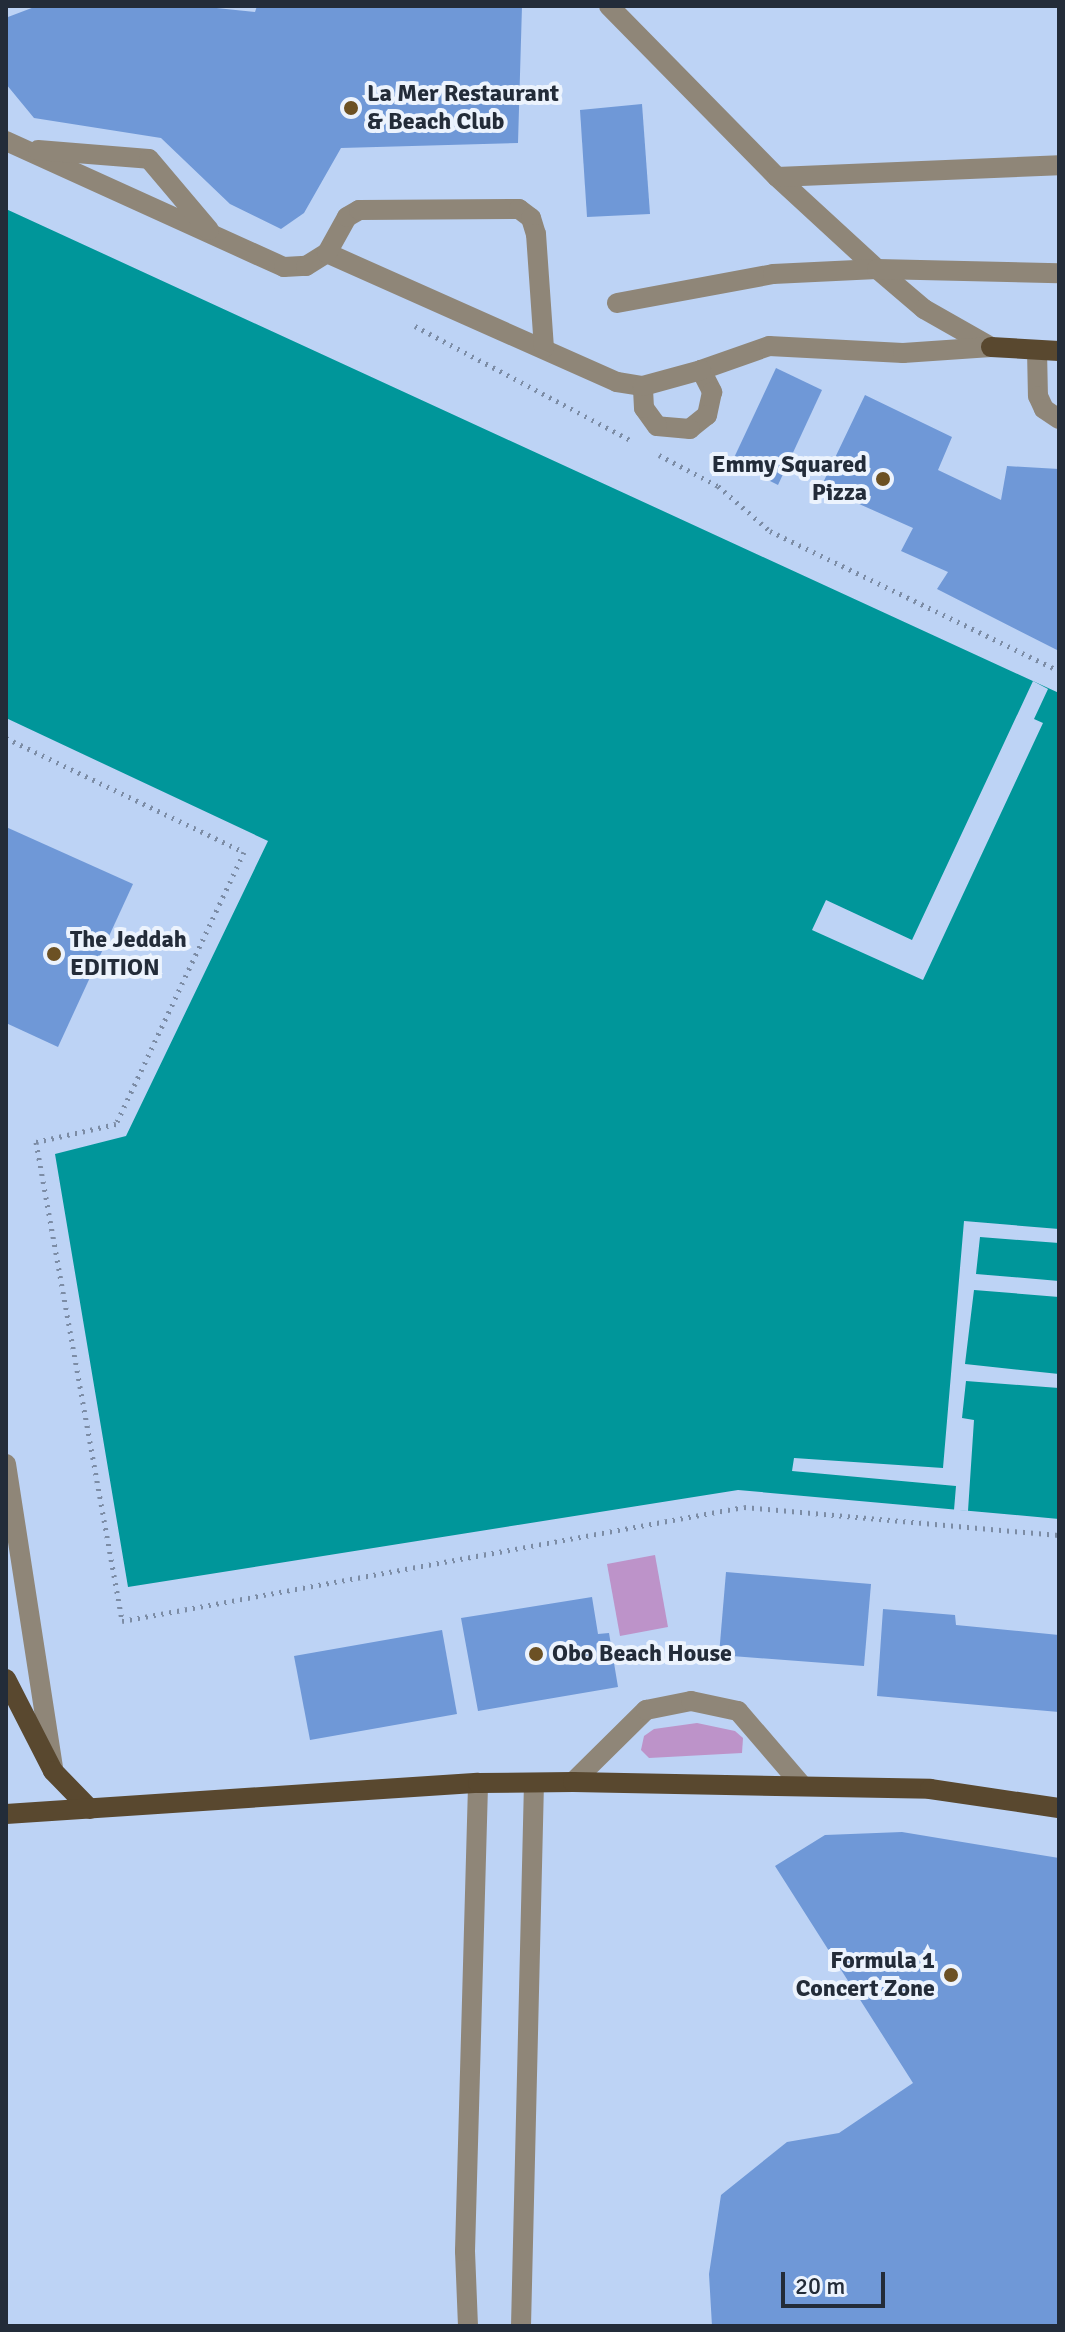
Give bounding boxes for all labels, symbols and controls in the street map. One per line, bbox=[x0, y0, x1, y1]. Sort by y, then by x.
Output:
place label: La Mer Restaurant & Beach Club bbox=[367, 80, 559, 136]
marker: La Mer Restaurant & Beach Club bbox=[342, 99, 360, 117]
place label: Emmy Squared Pizza bbox=[712, 451, 867, 507]
marker: Emmy Squared Pizza bbox=[874, 470, 892, 488]
place label: The Jeddah EDITION bbox=[70, 926, 187, 982]
marker: The Jeddah EDITION bbox=[45, 945, 63, 963]
place label: Obo Beach House bbox=[552, 1640, 732, 1668]
marker: Obo Beach House bbox=[527, 1645, 545, 1663]
place label: Formula 1 Concert Zone bbox=[796, 1947, 935, 2003]
marker: Formula 1 Concert Zone bbox=[942, 1966, 960, 1984]
scale bar bbox=[785, 2256, 889, 2306]
text: 20 m bbox=[795, 2271, 845, 2301]

